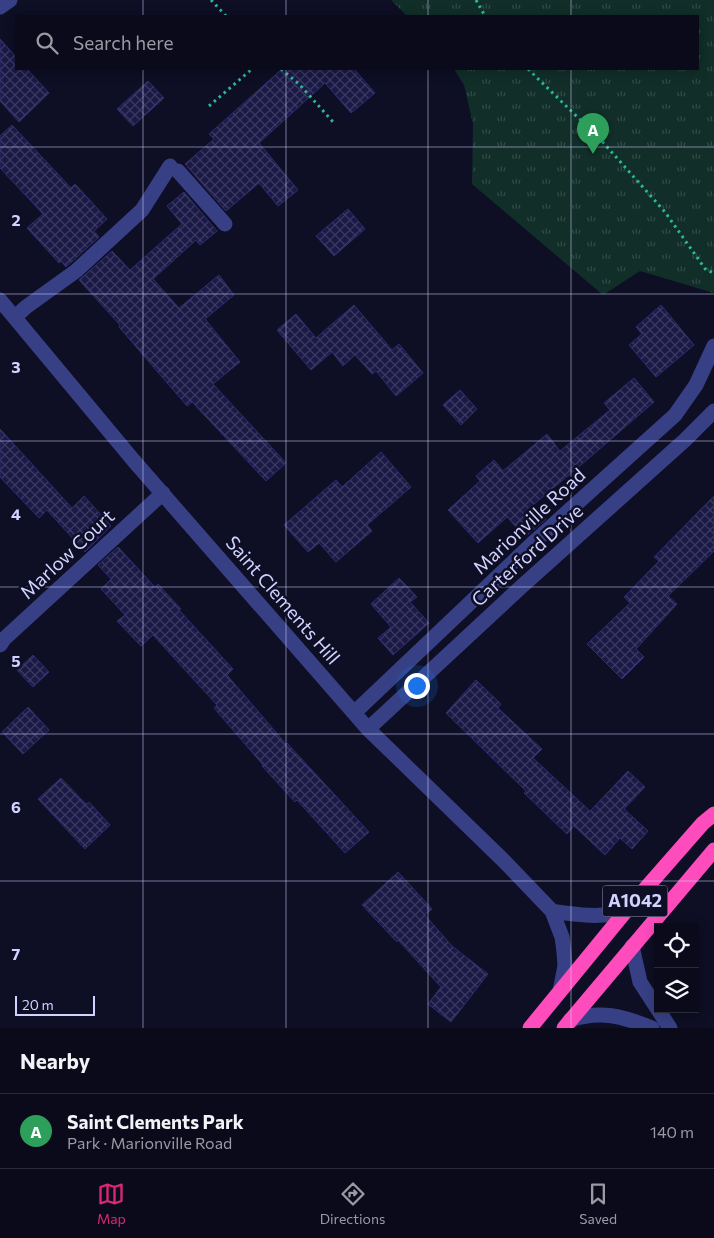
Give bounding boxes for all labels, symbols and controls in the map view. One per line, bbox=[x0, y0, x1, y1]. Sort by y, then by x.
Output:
search box bbox=[15, 15, 699, 70]
icon: search bbox=[33, 29, 61, 57]
text: Search here bbox=[73, 31, 173, 54]
pin: A bbox=[577, 113, 609, 154]
text: 2 bbox=[11, 210, 21, 229]
text: 3 bbox=[11, 357, 21, 376]
street label: Marionville Road bbox=[468, 463, 589, 578]
street label: Carterford Drive bbox=[466, 499, 587, 611]
text: 4 bbox=[11, 504, 21, 523]
street label: Marlow Court bbox=[15, 504, 119, 603]
street label: Saint Clements Hill bbox=[221, 531, 345, 669]
text: 5 bbox=[11, 651, 21, 670]
your location bbox=[404, 673, 430, 699]
text: 6 bbox=[11, 797, 21, 816]
road number: A1042 bbox=[602, 886, 668, 916]
map controls bbox=[654, 923, 699, 1013]
button: locate bbox=[654, 923, 699, 968]
text: 7 bbox=[12, 944, 21, 963]
button: layers bbox=[654, 968, 699, 1013]
scale bar bbox=[15, 993, 95, 1016]
text: 20 m bbox=[22, 996, 54, 1013]
text: Nearby bbox=[20, 1048, 90, 1073]
text: Saint Clements Park bbox=[67, 1110, 244, 1133]
text: A bbox=[30, 1122, 42, 1141]
text: 140 m bbox=[650, 1122, 694, 1141]
text: Park · Marionville Road bbox=[67, 1133, 232, 1152]
tab: Map bbox=[97, 1180, 126, 1227]
tab: Directions bbox=[320, 1180, 385, 1227]
tab: Saved bbox=[579, 1180, 617, 1227]

